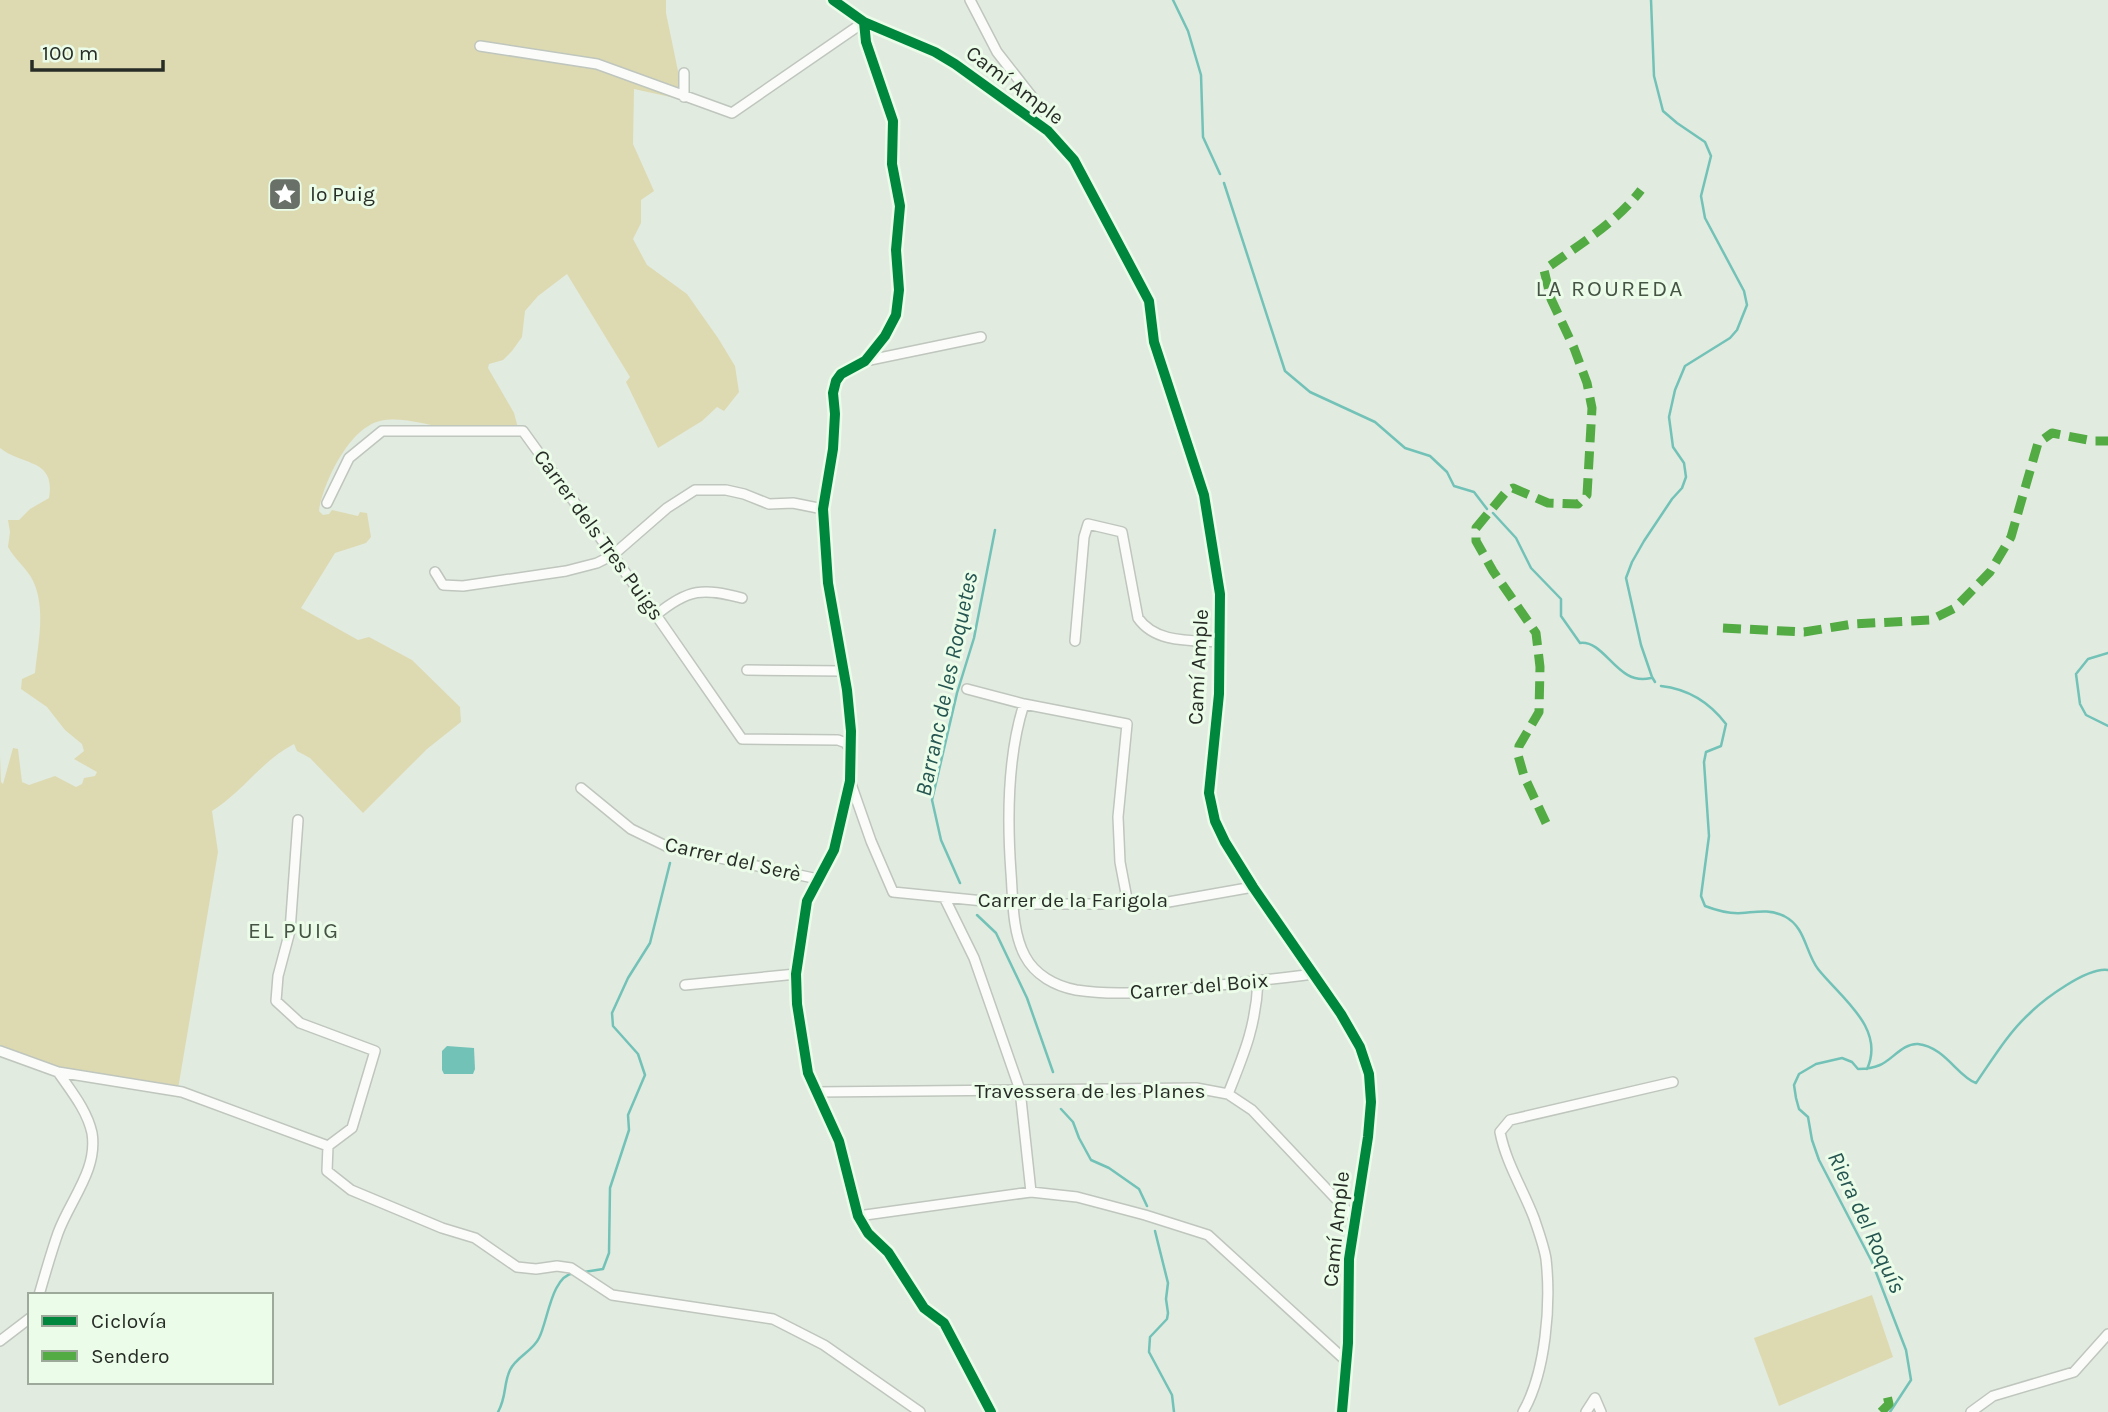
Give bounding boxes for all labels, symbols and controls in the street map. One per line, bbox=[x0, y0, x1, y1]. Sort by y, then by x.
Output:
scale bar bbox=[32, 28, 163, 72]
text: 100 m bbox=[42, 41, 99, 65]
street label: Camí Ample bbox=[961, 41, 1069, 129]
place icon: lo Puig bbox=[266, 175, 304, 213]
place label: lo Puig bbox=[310, 182, 375, 206]
district label: LA ROUREDA bbox=[1536, 275, 1684, 302]
street label: Carrer dels Tres Puigs bbox=[529, 445, 669, 625]
water label: Barranc de les Roquetes bbox=[910, 569, 983, 799]
street label: Camí Ample bbox=[1183, 608, 1213, 726]
street label: Carrer del Serè bbox=[663, 832, 803, 886]
street label: Carrer de la Farigola bbox=[978, 888, 1168, 912]
district label: EL PUIG bbox=[248, 917, 340, 944]
street label: Carrer del Boix bbox=[1129, 968, 1269, 1004]
street label: Travessera de les Planes bbox=[975, 1079, 1205, 1103]
water label: Riera del Roquís bbox=[1822, 1147, 1911, 1297]
street label: Camí Ample bbox=[1318, 1170, 1354, 1288]
legend bbox=[28, 1293, 273, 1384]
text: Ciclovía bbox=[91, 1309, 167, 1333]
text: Sendero bbox=[91, 1344, 169, 1368]

